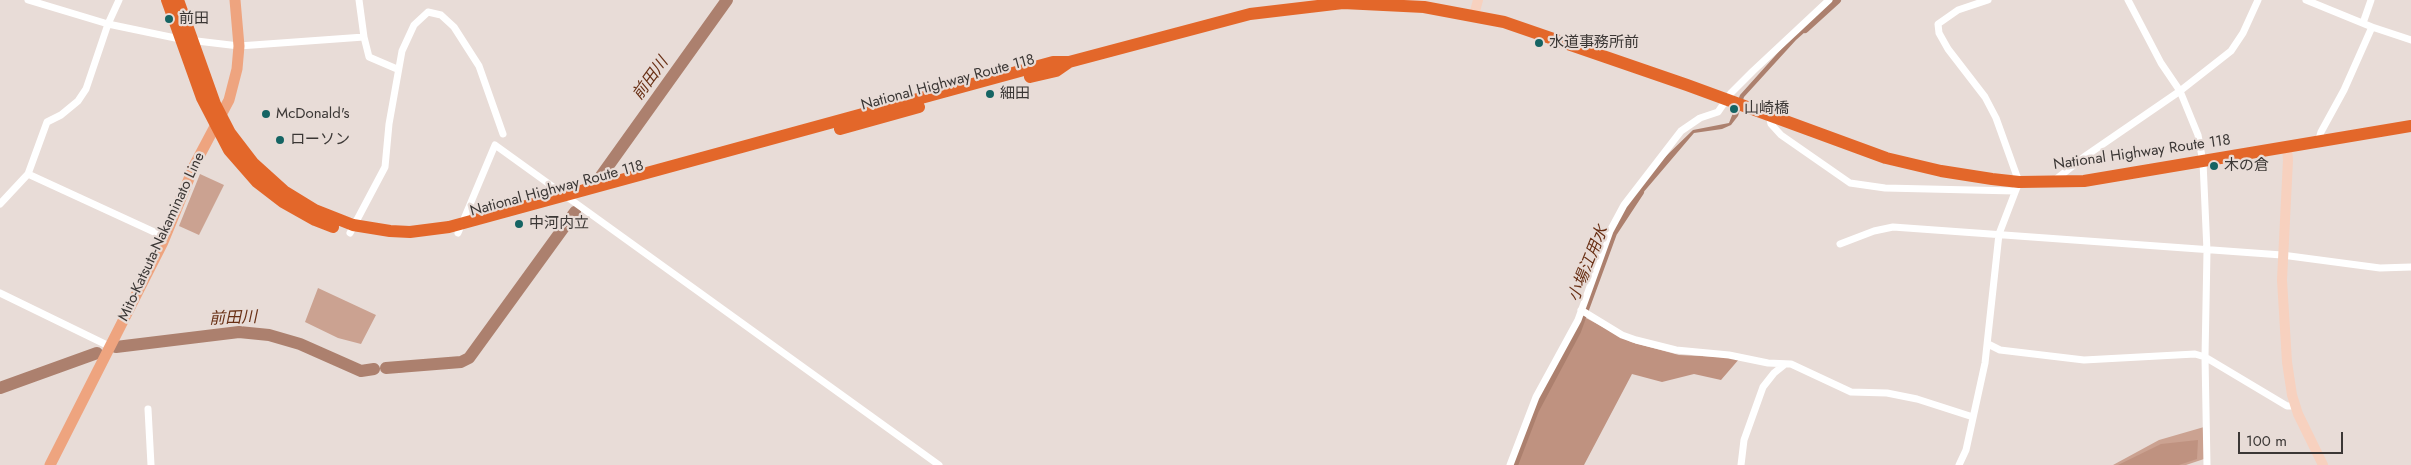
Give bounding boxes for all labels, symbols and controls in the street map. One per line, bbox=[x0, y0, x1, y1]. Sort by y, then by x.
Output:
place label: 前田 bbox=[179, 10, 209, 28]
marker: 前田 bbox=[163, 13, 175, 25]
place label: 水道事務所前 bbox=[1549, 34, 1639, 52]
marker: 水道事務所前 bbox=[1533, 37, 1545, 49]
street label: National Highway Route 118 bbox=[859, 51, 1037, 115]
water label: 前田川 bbox=[629, 54, 673, 104]
place label: 細田 bbox=[1000, 85, 1030, 103]
marker: 細田 bbox=[984, 88, 996, 100]
place label: 山崎橋 bbox=[1744, 100, 1789, 118]
marker: 山崎橋 bbox=[1728, 103, 1740, 115]
place label: McDonald's bbox=[276, 105, 350, 123]
marker: McDonald's bbox=[260, 108, 272, 120]
place label: ローソン bbox=[290, 131, 350, 149]
street label: National Highway Route 118 bbox=[2052, 132, 2232, 174]
marker: ローソン bbox=[274, 134, 286, 146]
street label: Mito-Katsuta-Nakaminato Line bbox=[115, 150, 209, 324]
street label: National Highway Route 118 bbox=[468, 157, 646, 221]
place label: 木の倉 bbox=[2224, 157, 2269, 175]
marker: 木の倉 bbox=[2208, 160, 2220, 172]
place label: 中河内立 bbox=[529, 215, 589, 233]
marker: 中河内立 bbox=[513, 218, 525, 230]
water label: 小場江用水 bbox=[1565, 223, 1613, 305]
water label: 前田川 bbox=[209, 309, 257, 329]
scale bar bbox=[2241, 422, 2346, 454]
text: 100 m bbox=[2246, 430, 2287, 452]

